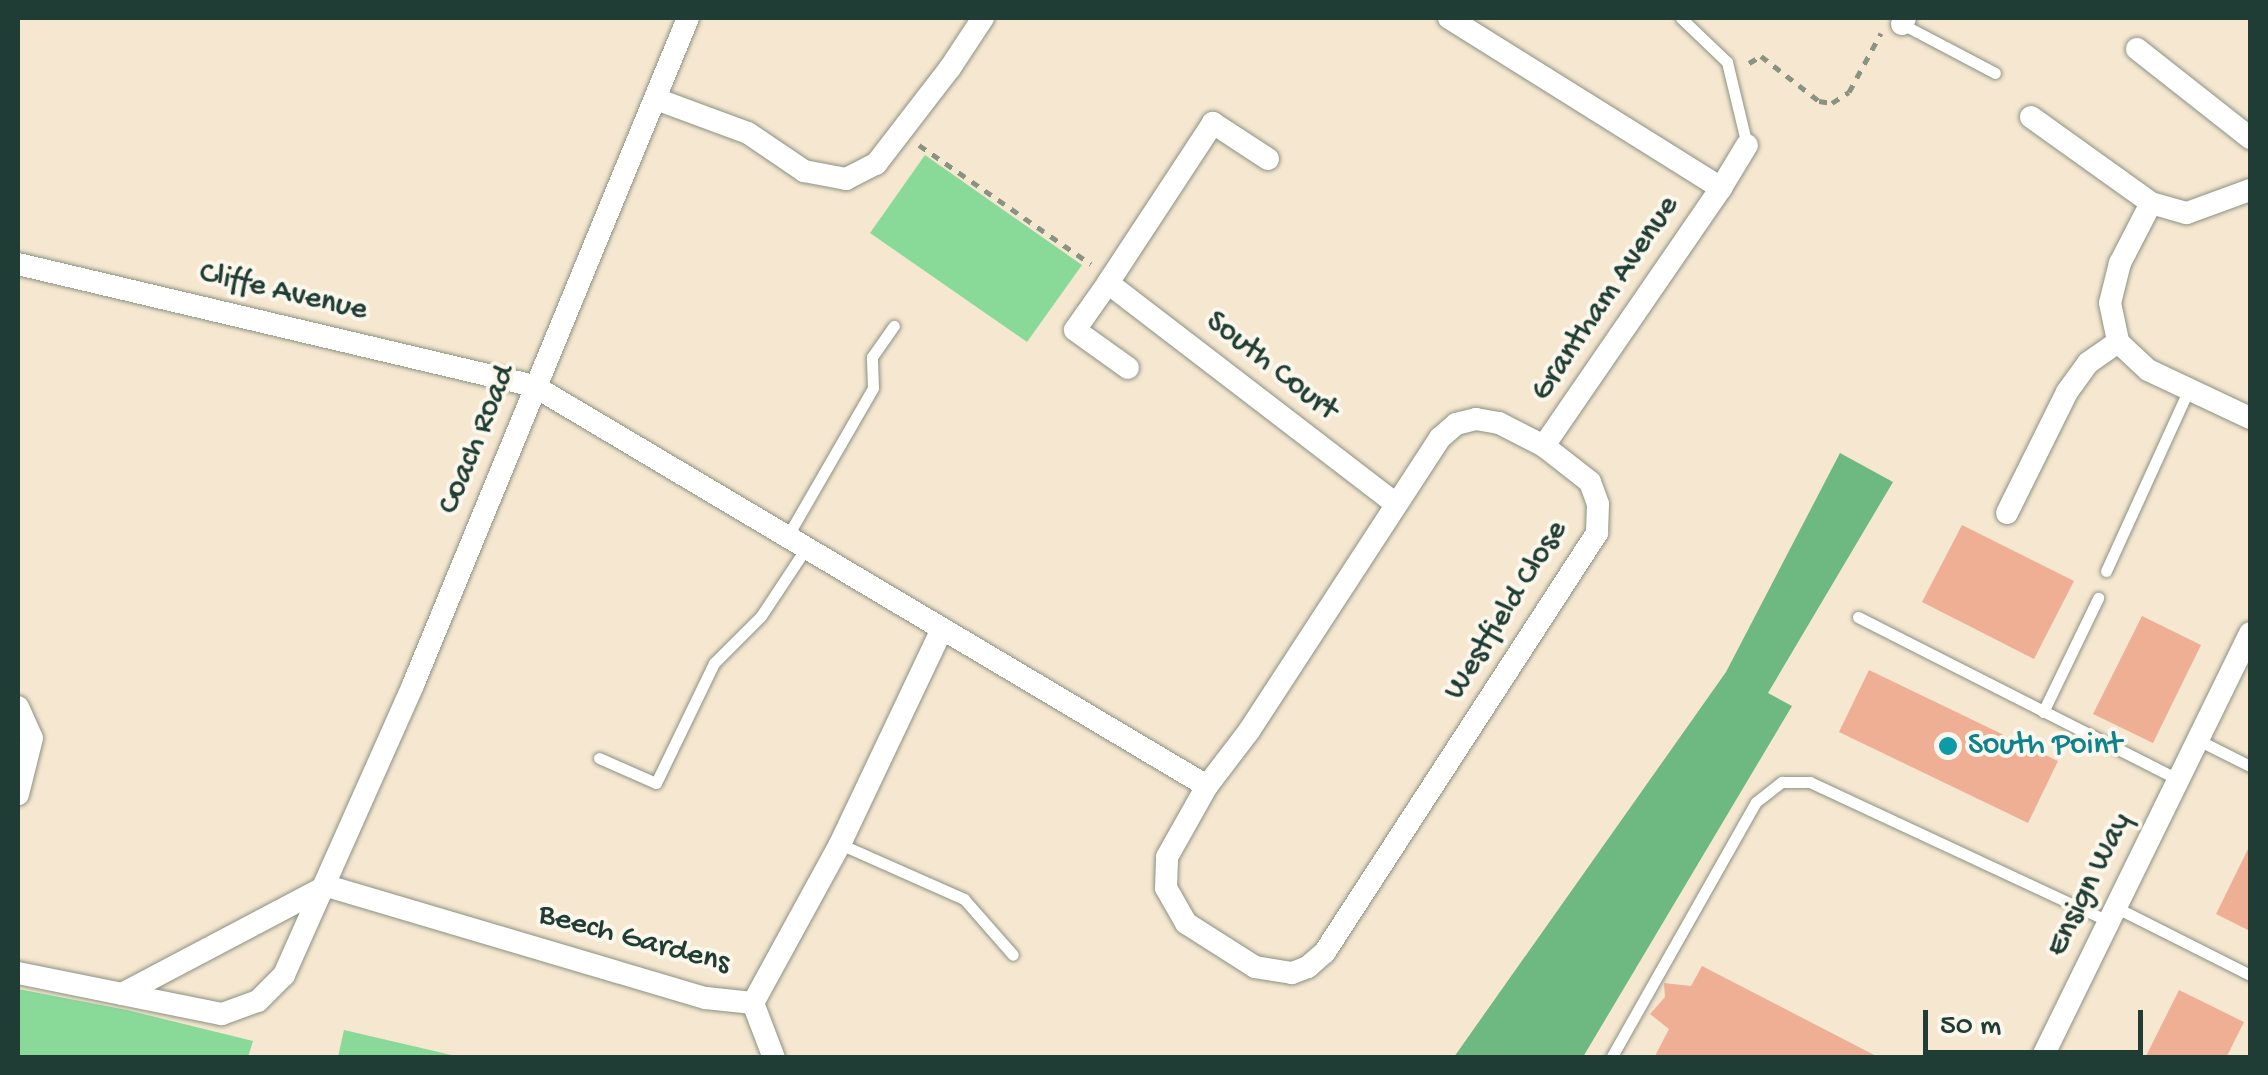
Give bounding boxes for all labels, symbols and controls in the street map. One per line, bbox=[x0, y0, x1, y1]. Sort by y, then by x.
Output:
street label: Grantham Avenue bbox=[1523, 189, 1689, 409]
street label: Cliffe Avenue bbox=[195, 255, 371, 331]
street label: South Court bbox=[1197, 303, 1345, 431]
street label: Coach Road bbox=[431, 360, 525, 520]
street label: Westfield Close bbox=[1437, 514, 1577, 708]
place label: South Point bbox=[1968, 727, 2122, 765]
marker: South Point bbox=[1937, 735, 1959, 757]
street label: Ensign Way bbox=[2039, 807, 2141, 963]
street label: Beech Gardens bbox=[534, 896, 734, 984]
scale bar bbox=[1928, 990, 2148, 1052]
text: 50 m bbox=[1940, 1010, 2001, 1045]

